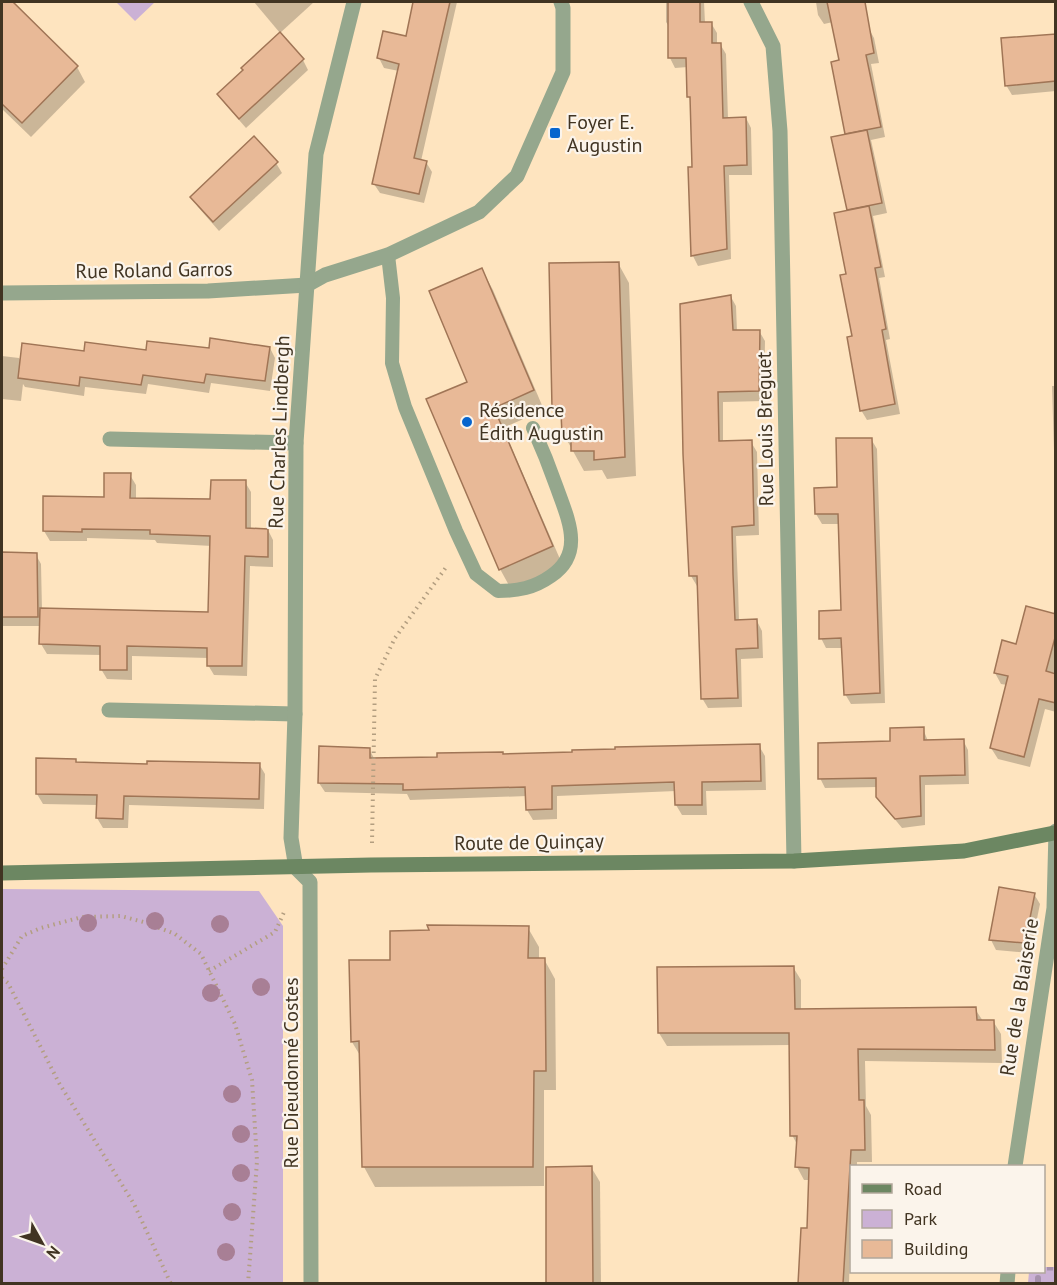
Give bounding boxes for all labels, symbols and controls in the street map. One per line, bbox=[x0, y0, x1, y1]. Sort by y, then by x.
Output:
place label: Foyer E. Augustin bbox=[567, 109, 643, 158]
marker: Foyer E. Augustin bbox=[548, 126, 562, 140]
street label: Rue Roland Garros bbox=[75, 256, 233, 284]
street label: Rue Charles Lindbergh bbox=[263, 335, 295, 529]
street label: Rue Louis Breguet bbox=[751, 351, 779, 507]
place label: Résidence Édith Augustin bbox=[479, 397, 604, 446]
marker: Résidence Édith Augustin bbox=[460, 415, 474, 429]
street label: Route de Quinçay bbox=[454, 828, 605, 856]
street label: Rue de la Blaiserie bbox=[994, 916, 1044, 1078]
street label: Rue Dieudonné Costes bbox=[278, 977, 304, 1169]
legend bbox=[850, 1165, 1045, 1273]
text: Road bbox=[904, 1177, 942, 1200]
text: Park bbox=[904, 1207, 937, 1230]
north arrow bbox=[12, 1213, 72, 1273]
text: Building bbox=[904, 1237, 968, 1260]
text: N bbox=[42, 1242, 65, 1263]

